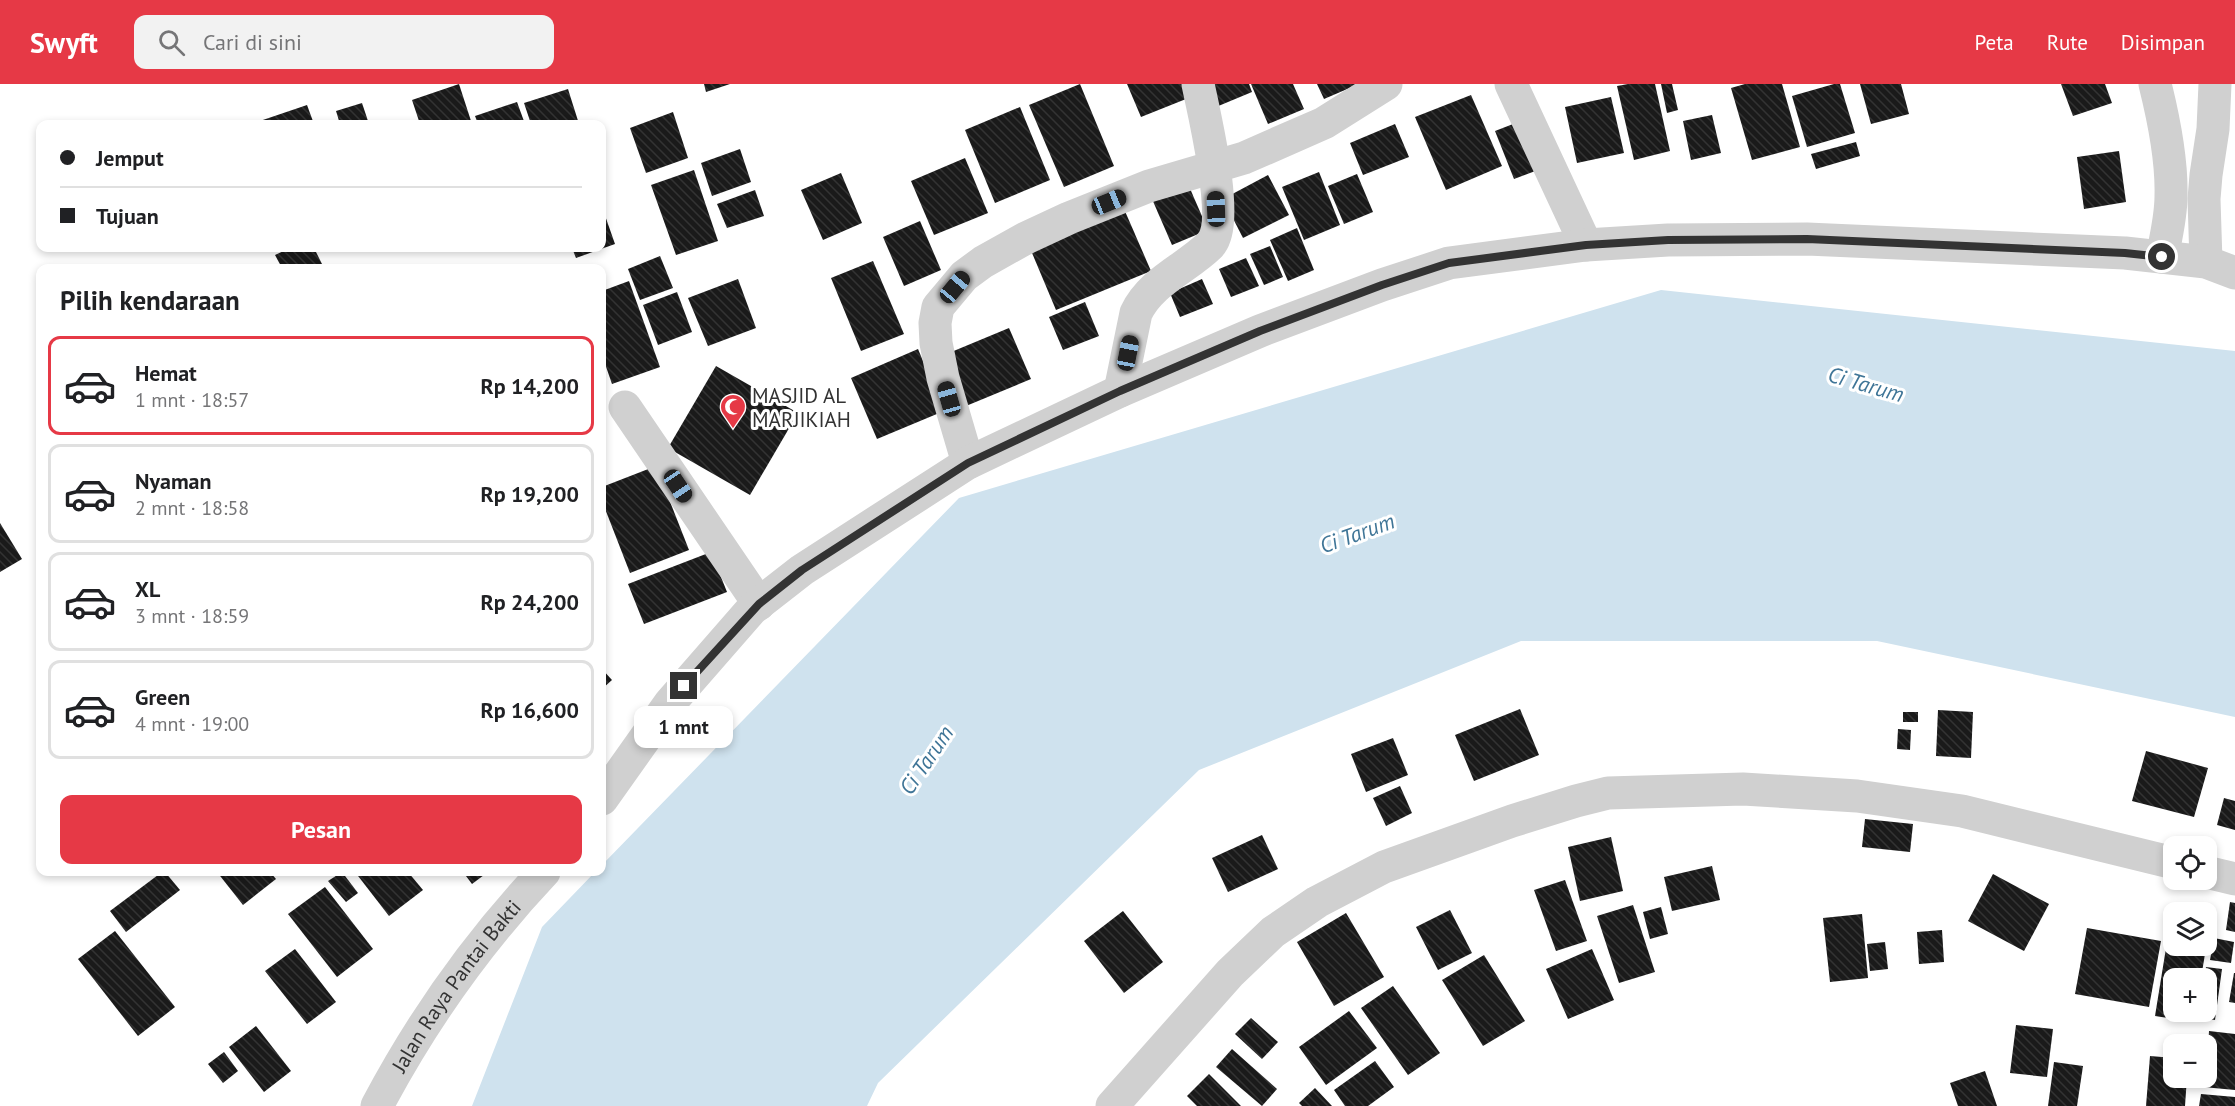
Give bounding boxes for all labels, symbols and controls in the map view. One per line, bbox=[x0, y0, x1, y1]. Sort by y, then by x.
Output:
search box bbox=[134, 15, 554, 69]
text: Swyft bbox=[30, 24, 98, 61]
icon: search bbox=[155, 26, 188, 59]
text: Cari di sini bbox=[203, 28, 302, 56]
text: Peta bbox=[1974, 29, 2014, 56]
text: Rute bbox=[2047, 29, 2088, 56]
text: Disimpan bbox=[2121, 29, 2205, 56]
text: Jemput bbox=[96, 144, 164, 172]
car bbox=[1089, 187, 1129, 217]
car bbox=[1206, 191, 1226, 227]
text: Tujuan bbox=[96, 202, 159, 230]
route start bbox=[2148, 243, 2175, 270]
car bbox=[937, 267, 973, 307]
text: Pilih kendaraan bbox=[60, 283, 240, 317]
car bbox=[1116, 334, 1140, 372]
icon: car bbox=[63, 359, 117, 413]
text: Hemat bbox=[135, 359, 197, 387]
water label: Ci Tarum bbox=[1825, 360, 1907, 408]
text: Rp 14,200 bbox=[480, 372, 579, 400]
car bbox=[935, 379, 963, 419]
place label: MASJID AL MARJIKIAH bbox=[752, 382, 851, 433]
text: 1 mnt · 18:57 bbox=[135, 387, 249, 413]
mosque icon: MASJID AL MARJIKIAH bbox=[718, 392, 748, 430]
car bbox=[660, 466, 696, 506]
icon: car bbox=[63, 467, 117, 521]
text: Nyaman bbox=[135, 467, 212, 495]
text: Rp 19,200 bbox=[480, 480, 579, 508]
text: 2 mnt · 18:58 bbox=[135, 495, 249, 521]
water label: Ci Tarum bbox=[1316, 507, 1398, 559]
icon: car bbox=[63, 575, 117, 629]
text: XL bbox=[135, 575, 160, 603]
text: Rp 24,200 bbox=[480, 588, 579, 616]
text: 3 mnt · 18:59 bbox=[135, 603, 249, 629]
route end bbox=[670, 672, 697, 699]
icon: car bbox=[63, 683, 117, 737]
text: Green bbox=[135, 683, 190, 711]
text: Rp 16,600 bbox=[480, 696, 579, 724]
callout: 1 mnt bbox=[634, 707, 734, 749]
text: 4 mnt · 19:00 bbox=[135, 711, 249, 737]
text: 1 mnt bbox=[658, 714, 709, 740]
water label: Ci Tarum bbox=[893, 720, 959, 800]
button: Pesan bbox=[60, 795, 582, 864]
map controls bbox=[2163, 836, 2217, 1088]
button: locate bbox=[2163, 836, 2217, 890]
street label: Jalan Raya Pantai Bakti bbox=[385, 894, 526, 1078]
button: layers bbox=[2163, 902, 2217, 956]
button: + bbox=[2163, 968, 2217, 1022]
button: − bbox=[2163, 1034, 2217, 1088]

